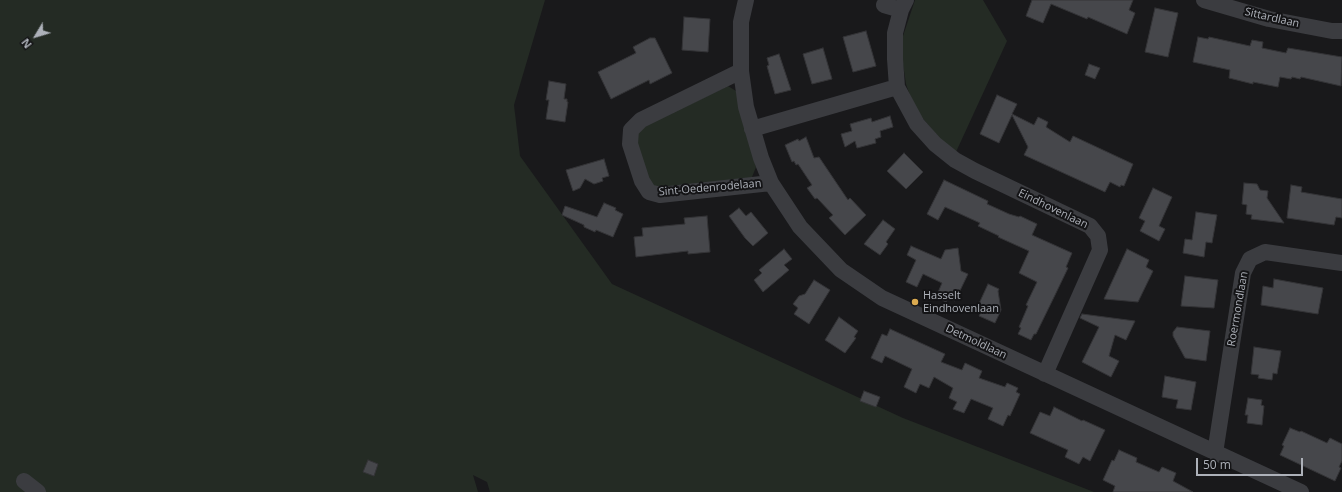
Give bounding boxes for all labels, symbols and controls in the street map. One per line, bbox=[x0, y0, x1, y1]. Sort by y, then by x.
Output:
street label: Sittardlaan bbox=[1243, 5, 1301, 31]
north arrow bbox=[16, 16, 56, 56]
text: N bbox=[17, 36, 35, 52]
street label: Sint-Oedenrodelaan bbox=[658, 177, 762, 199]
street label: Eindhovenlaan bbox=[1016, 186, 1090, 232]
street label: Roermondlaan bbox=[1225, 270, 1251, 348]
place label: Hasselt Eindhovenlaan bbox=[923, 289, 999, 315]
marker: Hasselt Eindhovenlaan bbox=[910, 297, 920, 307]
street label: Detmoldlaan bbox=[943, 322, 1009, 362]
scale bar bbox=[1198, 450, 1305, 476]
text: 50 m bbox=[1203, 456, 1231, 473]

